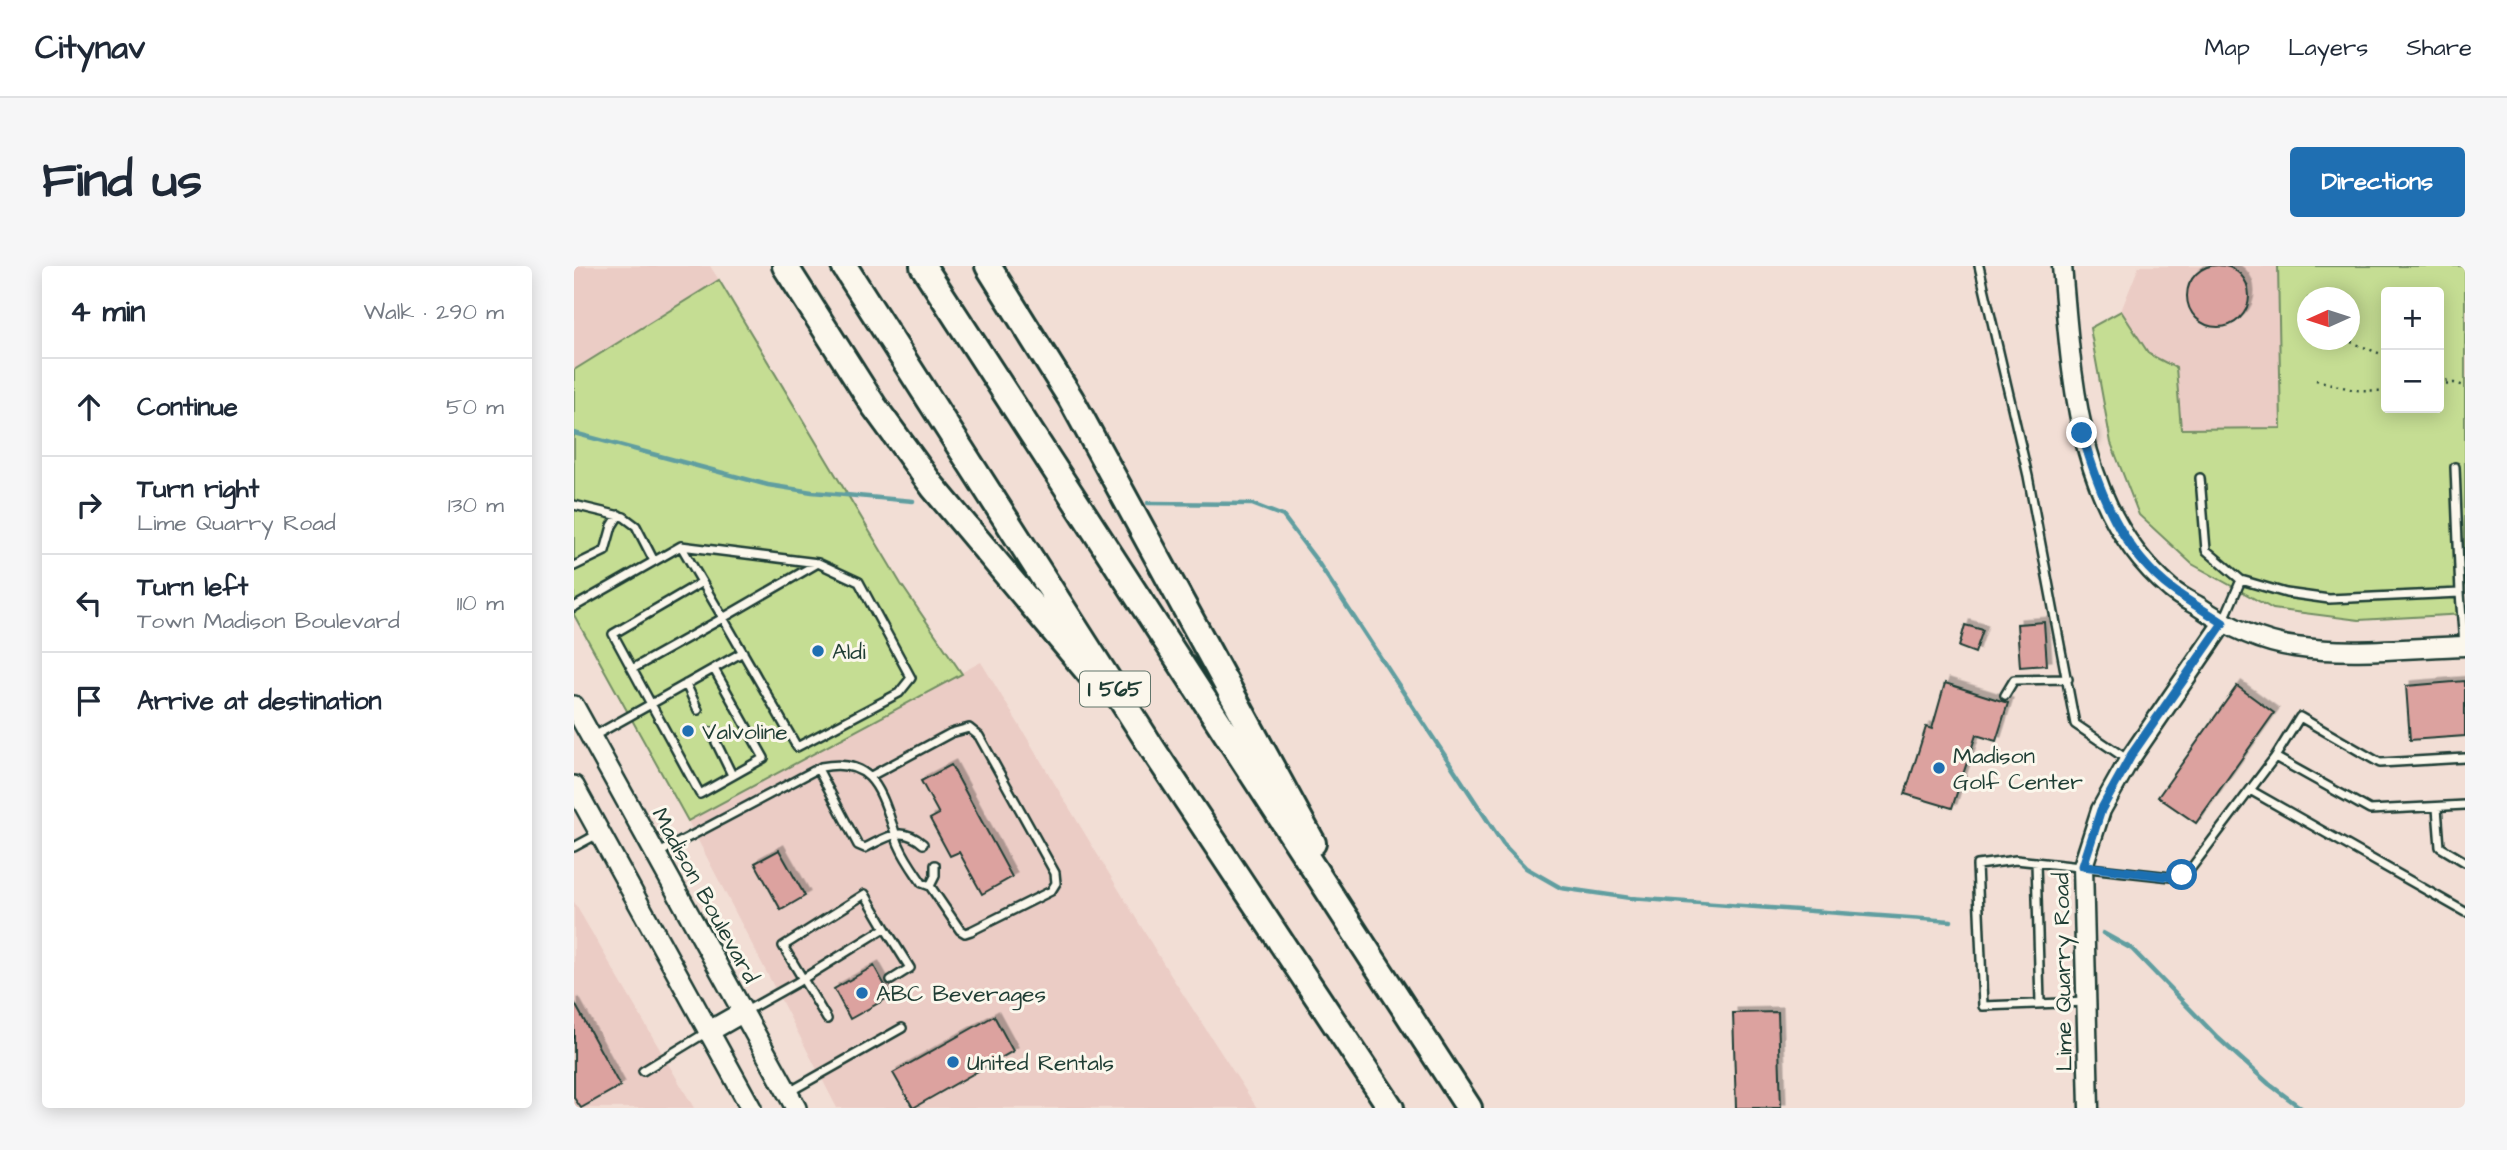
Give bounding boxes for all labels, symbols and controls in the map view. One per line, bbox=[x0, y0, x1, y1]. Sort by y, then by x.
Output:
text: Citynav bbox=[35, 25, 145, 71]
text: Map bbox=[2205, 31, 2250, 65]
text: Layers bbox=[2288, 31, 2368, 65]
text: Share bbox=[2406, 31, 2472, 65]
button: Directions bbox=[2290, 147, 2465, 217]
text: Find us bbox=[42, 148, 202, 216]
north arrow bbox=[2297, 287, 2360, 350]
map controls bbox=[2381, 287, 2444, 413]
button: + bbox=[2381, 287, 2444, 350]
text: 4 min bbox=[70, 291, 145, 333]
text: Walk · 290 m bbox=[363, 296, 504, 328]
button: − bbox=[2381, 350, 2444, 413]
icon: ahead bbox=[70, 388, 108, 426]
text: Continue bbox=[137, 389, 238, 425]
text: 50 m bbox=[446, 391, 504, 423]
route end bbox=[2066, 417, 2097, 448]
text: Turn right bbox=[137, 471, 259, 507]
icon: right bbox=[70, 486, 108, 524]
text: 130 m bbox=[448, 489, 504, 521]
text: Lime Quarry Road bbox=[137, 507, 336, 539]
text: Turn left bbox=[137, 569, 248, 605]
icon: left bbox=[70, 584, 108, 622]
text: 110 m bbox=[456, 587, 504, 619]
text: Town Madison Boulevard bbox=[137, 605, 400, 637]
place label: Aldi bbox=[832, 636, 866, 668]
marker: Aldi bbox=[810, 643, 826, 659]
road number: I 565 bbox=[1080, 672, 1150, 706]
icon: arrive bbox=[70, 682, 108, 720]
text: Arrive at destination bbox=[137, 683, 382, 719]
place label: Valvoline bbox=[702, 716, 788, 748]
marker: Valvoline bbox=[680, 723, 696, 739]
place label: Madison Golf Center bbox=[1953, 740, 2083, 798]
marker: Madison Golf Center bbox=[1931, 760, 1947, 776]
street label: Madison Boulevard bbox=[644, 802, 767, 989]
route start bbox=[2166, 859, 2197, 890]
street label: Lime Quarry Road bbox=[2045, 872, 2082, 1072]
place label: ABC Beverages bbox=[876, 978, 1046, 1011]
marker: ABC Beverages bbox=[854, 985, 870, 1001]
place label: United Rentals bbox=[967, 1047, 1114, 1079]
marker: United Rentals bbox=[945, 1054, 961, 1070]

